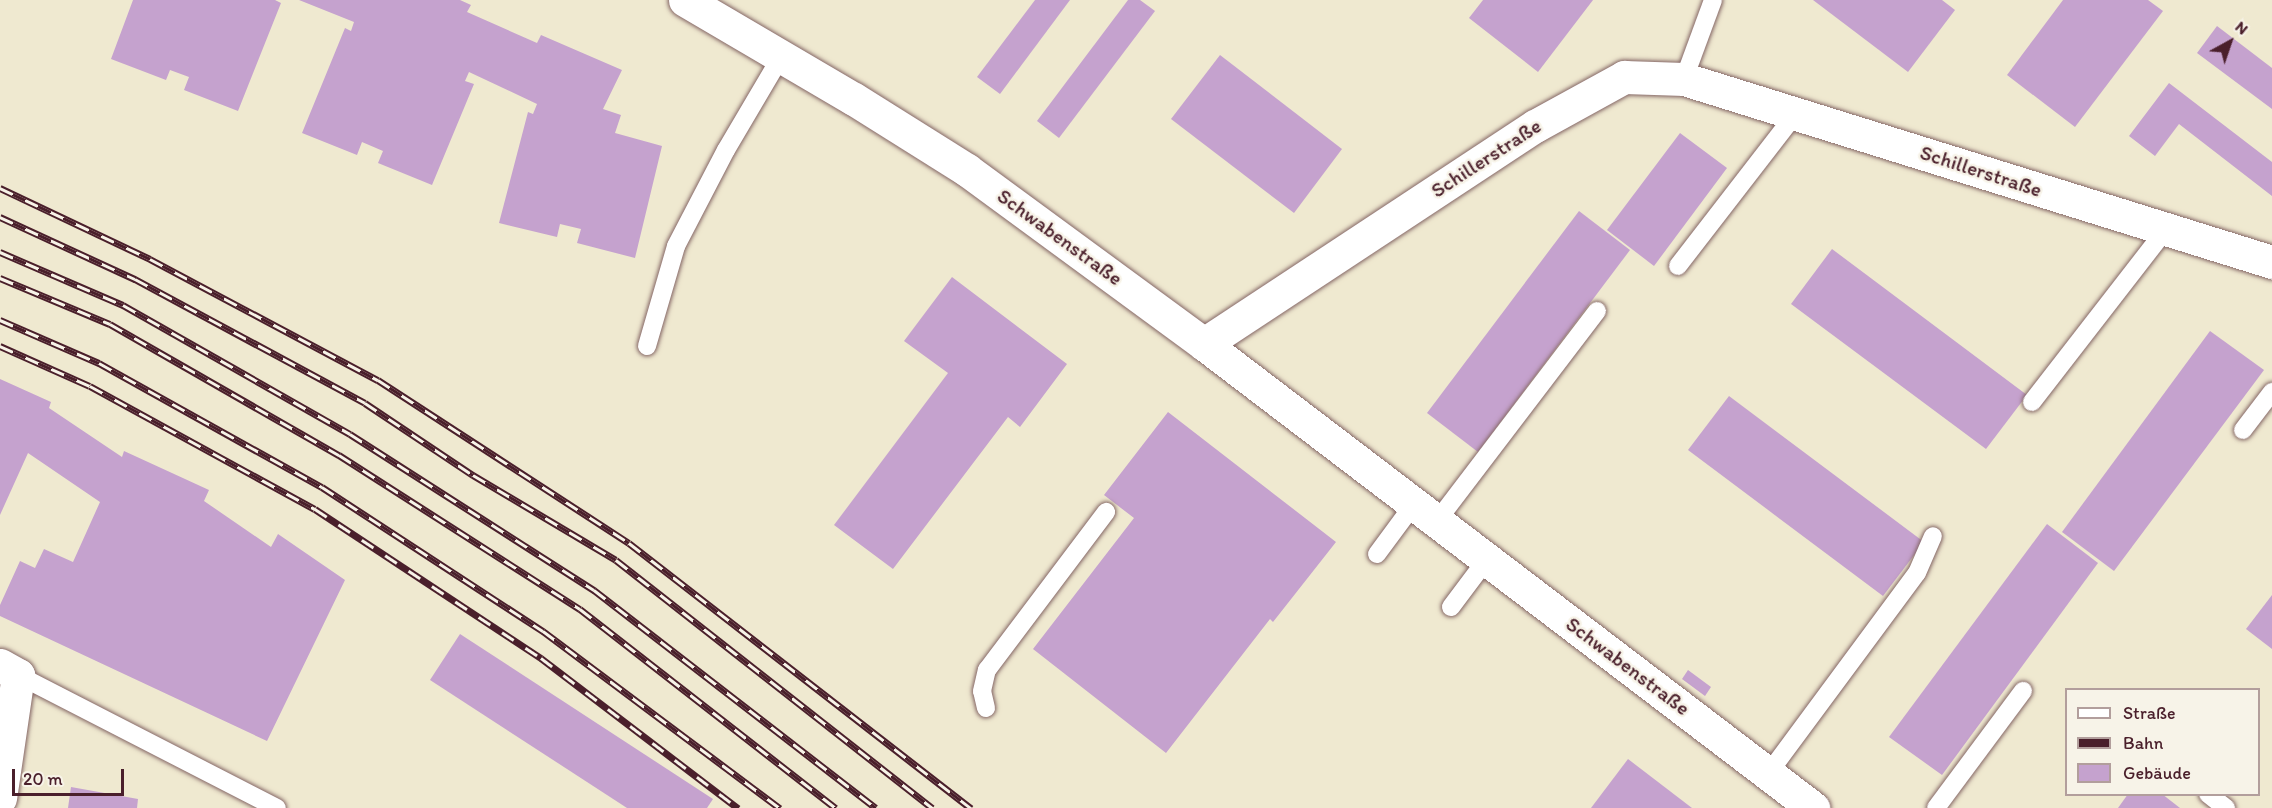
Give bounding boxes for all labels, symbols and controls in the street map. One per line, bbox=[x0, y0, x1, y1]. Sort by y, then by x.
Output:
north arrow bbox=[2200, 12, 2260, 72]
text: N bbox=[2232, 17, 2252, 39]
street label: Schillerstraße bbox=[1426, 113, 1546, 203]
street label: Schillerstraße bbox=[1917, 139, 2045, 203]
street label: Schwabenstraße bbox=[992, 183, 1128, 291]
street label: Schwabenstraße bbox=[1561, 611, 1695, 721]
legend bbox=[2065, 688, 2260, 796]
text: Straße bbox=[2123, 702, 2176, 724]
text: Bahn bbox=[2123, 732, 2163, 754]
scale bar bbox=[15, 757, 128, 795]
text: Gebäude bbox=[2123, 762, 2191, 784]
text: 20 m bbox=[23, 768, 63, 790]

